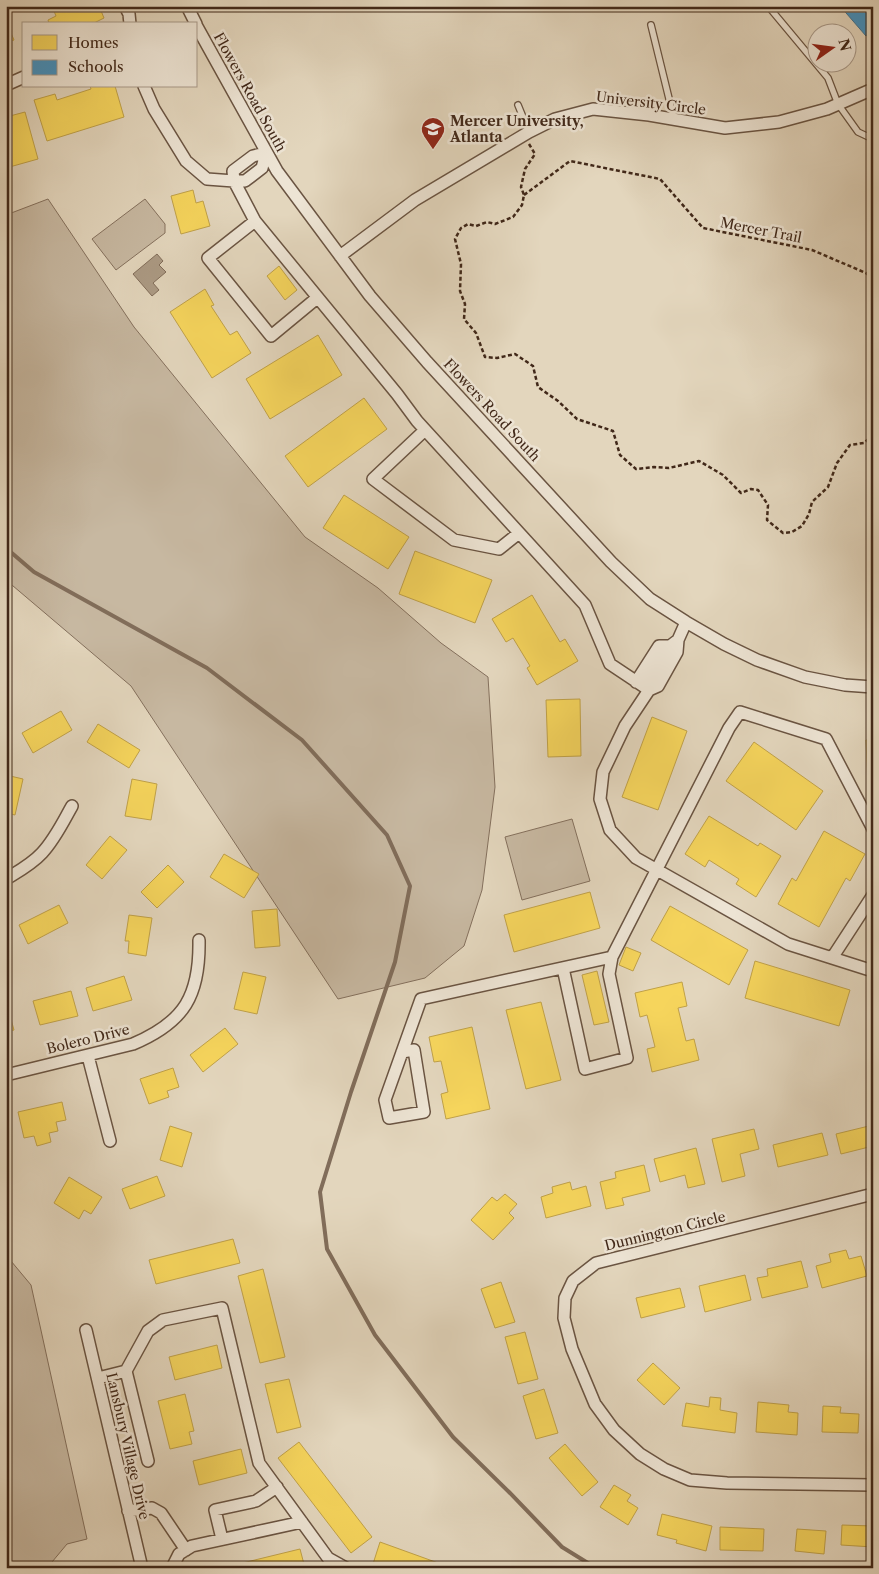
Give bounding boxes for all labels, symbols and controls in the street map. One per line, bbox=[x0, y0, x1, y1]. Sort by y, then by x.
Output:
legend bbox=[22, 22, 198, 88]
north arrow bbox=[806, 22, 856, 72]
street label: Flowers Road South bbox=[210, 29, 290, 155]
text: Homes bbox=[68, 33, 119, 52]
text: N bbox=[834, 37, 855, 53]
text: Schools bbox=[68, 57, 124, 76]
street label: University Circle bbox=[595, 87, 707, 119]
place label: Mercer University, Atlanta bbox=[449, 112, 584, 146]
school or university icon: Mercer University, Atlanta bbox=[420, 116, 446, 150]
street label: Mercer Trail bbox=[719, 213, 803, 247]
street label: Flowers Road South bbox=[440, 355, 544, 465]
street label: Bolero Drive bbox=[45, 1020, 131, 1058]
street label: Dunnington Circle bbox=[603, 1207, 728, 1255]
street label: Lansbury Village Drive bbox=[102, 1371, 154, 1521]

